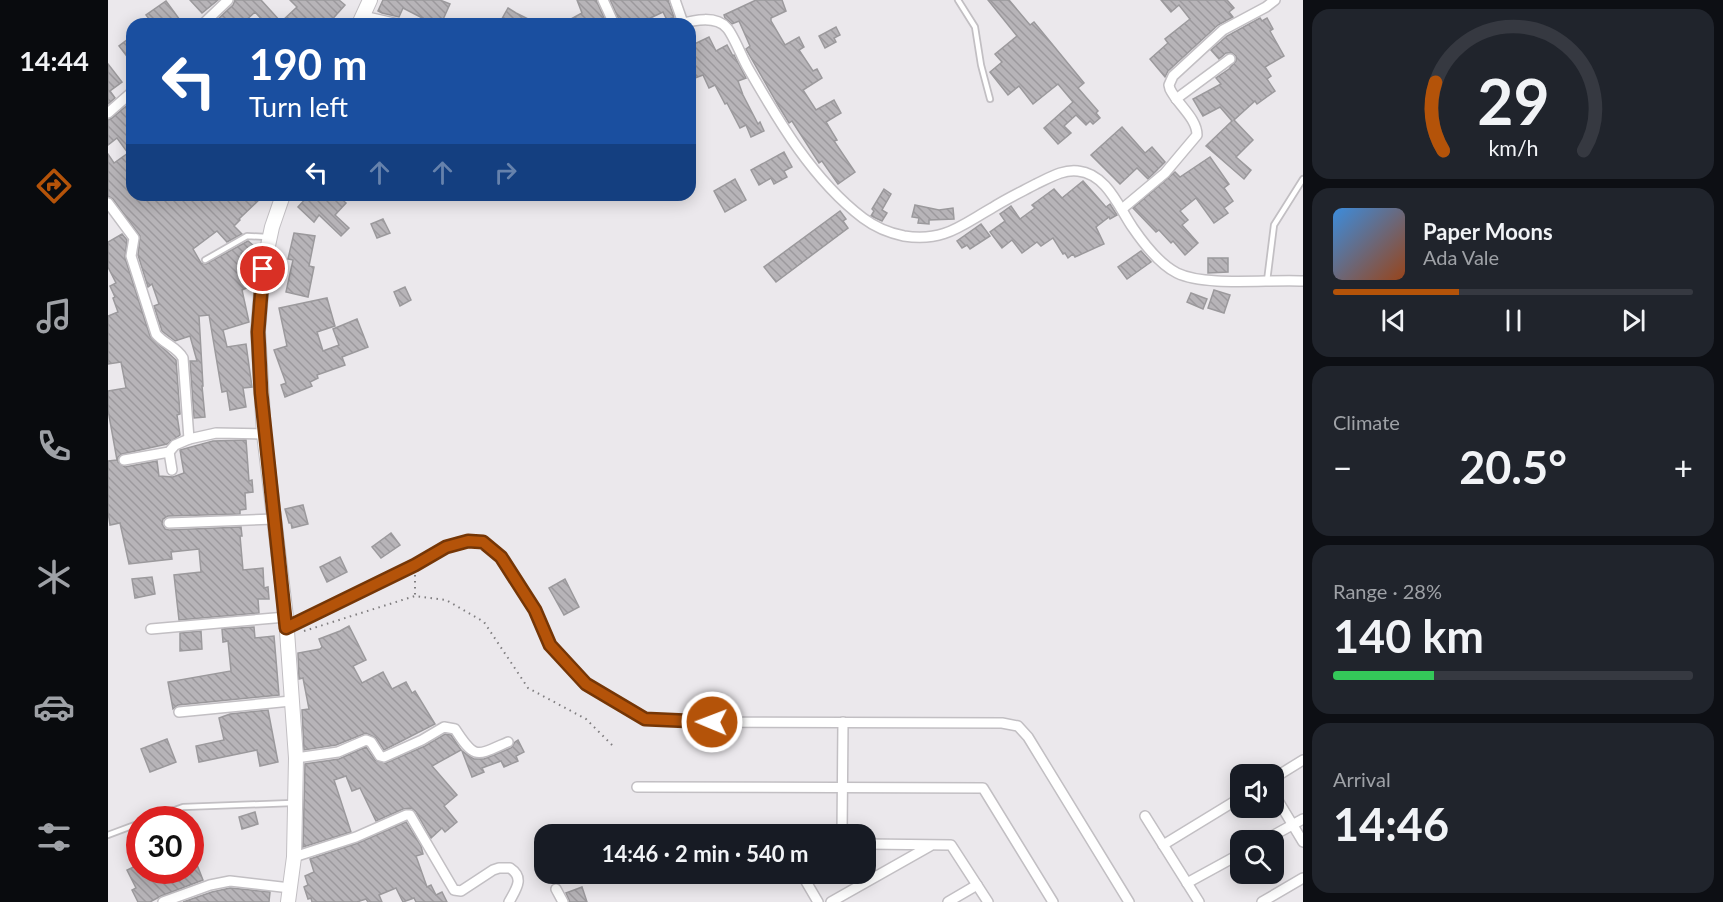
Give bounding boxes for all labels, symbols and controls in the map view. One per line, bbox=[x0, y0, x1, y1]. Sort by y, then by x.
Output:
text: 190 m bbox=[249, 39, 367, 89]
icon: left bbox=[150, 42, 228, 120]
text: 14:44 bbox=[19, 44, 89, 77]
text: 29 bbox=[1477, 63, 1549, 138]
text: Turn left bbox=[249, 90, 348, 123]
text: km/h bbox=[1488, 135, 1538, 161]
icon: left bbox=[300, 156, 333, 189]
icon: ahead bbox=[363, 156, 396, 189]
icon: ahead bbox=[426, 156, 459, 189]
icon: right bbox=[489, 156, 522, 189]
icon: directions bbox=[33, 165, 75, 207]
text: Paper Moons bbox=[1423, 218, 1553, 245]
pin bbox=[237, 243, 288, 294]
text: Ada Vale bbox=[1423, 245, 1499, 269]
icon: arrive bbox=[246, 252, 279, 285]
icon: music bbox=[33, 295, 75, 337]
icon: previous bbox=[1377, 304, 1410, 337]
icon: pause bbox=[1497, 304, 1530, 337]
icon: next bbox=[1617, 304, 1650, 337]
text: Climate bbox=[1333, 410, 1400, 434]
icon: phone bbox=[33, 425, 75, 467]
text: 20.5° bbox=[1459, 440, 1567, 494]
text: − bbox=[1333, 447, 1352, 487]
text: + bbox=[1674, 447, 1693, 487]
icon: climate bbox=[33, 556, 75, 598]
text: Range · 28% bbox=[1333, 579, 1442, 603]
text: 140 km bbox=[1333, 609, 1484, 663]
icon: car bbox=[33, 686, 75, 728]
position arrow bbox=[680, 690, 744, 754]
map controls bbox=[1230, 764, 1284, 884]
button: sound bbox=[1230, 764, 1284, 818]
text: Arrival bbox=[1333, 767, 1391, 791]
text: 14:46 bbox=[1333, 797, 1449, 851]
speed limit sign: 30 bbox=[126, 806, 204, 884]
icon: filters bbox=[33, 816, 75, 858]
button: search bbox=[1230, 830, 1284, 884]
text: 14:46 · 2 min · 540 m bbox=[602, 840, 808, 867]

